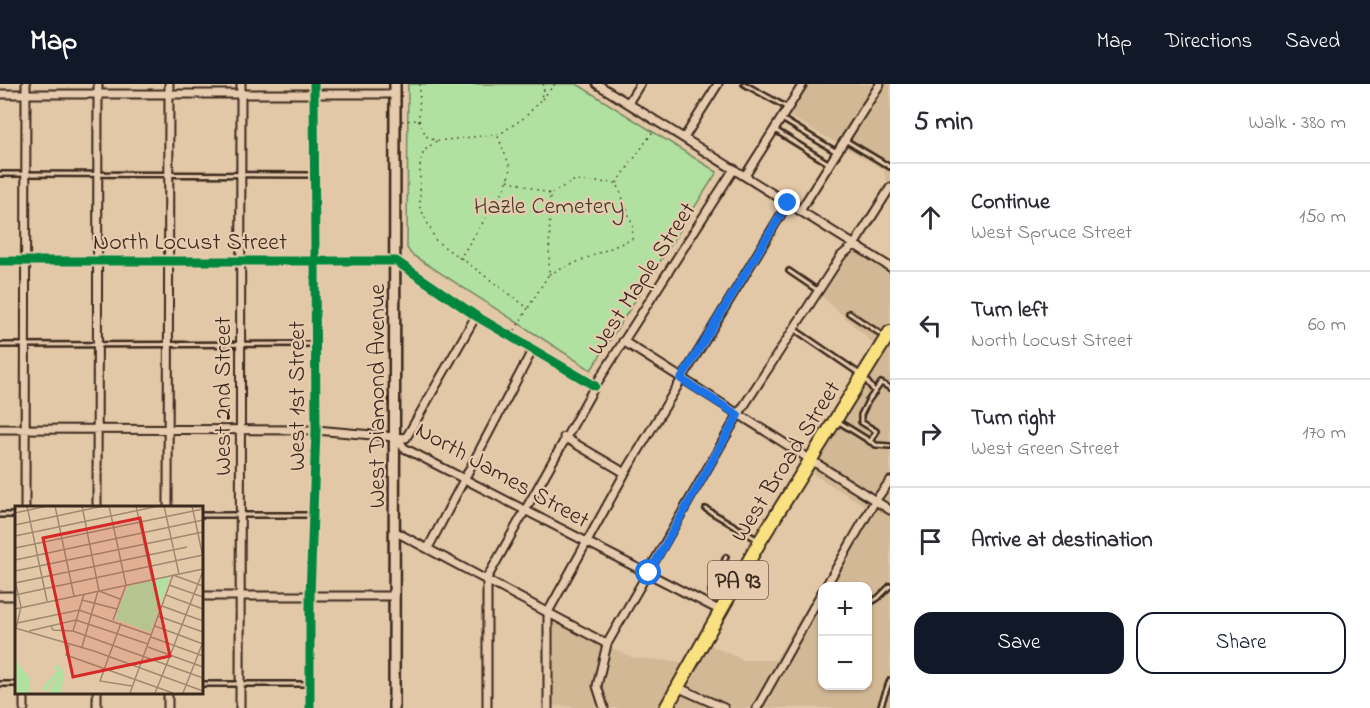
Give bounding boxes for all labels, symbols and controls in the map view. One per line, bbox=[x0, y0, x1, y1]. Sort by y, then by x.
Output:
text: Map bbox=[30, 22, 77, 63]
text: Map bbox=[1096, 27, 1132, 57]
text: Directions bbox=[1165, 27, 1252, 57]
text: Saved bbox=[1285, 27, 1340, 57]
text: 5 min bbox=[914, 104, 973, 142]
text: Walk · 380 m bbox=[1248, 109, 1346, 138]
text: Continue bbox=[971, 187, 1050, 219]
route end bbox=[774, 189, 800, 215]
park label: Hazle Cemetery bbox=[474, 190, 624, 226]
street label: West Maple Street bbox=[580, 196, 706, 363]
icon: ahead bbox=[914, 201, 947, 234]
text: 150 m bbox=[1299, 203, 1346, 232]
text: West Spruce Street bbox=[971, 219, 1132, 248]
street label: North Locust Street bbox=[93, 226, 287, 261]
street label: West Diamond Avenue bbox=[361, 283, 396, 508]
text: Turn left bbox=[971, 295, 1048, 327]
icon: left bbox=[914, 309, 947, 342]
text: 60 m bbox=[1308, 311, 1346, 340]
street label: West 2nd Street bbox=[207, 316, 242, 476]
street label: West 1st Street bbox=[281, 321, 316, 471]
text: North Locust Street bbox=[971, 327, 1133, 356]
street label: West Broad Street bbox=[723, 375, 851, 550]
text: Turn right bbox=[971, 403, 1056, 435]
street label: North James Street bbox=[408, 414, 595, 539]
icon: right bbox=[914, 417, 947, 450]
text: 170 m bbox=[1302, 419, 1346, 448]
text: West Green Street bbox=[971, 435, 1119, 464]
inset map bbox=[15, 506, 202, 693]
icon: arrive bbox=[914, 525, 947, 558]
text: Arrive at destination bbox=[971, 525, 1153, 557]
route start bbox=[635, 559, 661, 585]
road number: PA 93 bbox=[708, 561, 768, 599]
map controls bbox=[818, 582, 872, 690]
button: + bbox=[818, 582, 872, 636]
button: Save bbox=[914, 612, 1124, 674]
button: Share bbox=[1136, 612, 1346, 674]
button: − bbox=[818, 636, 872, 690]

